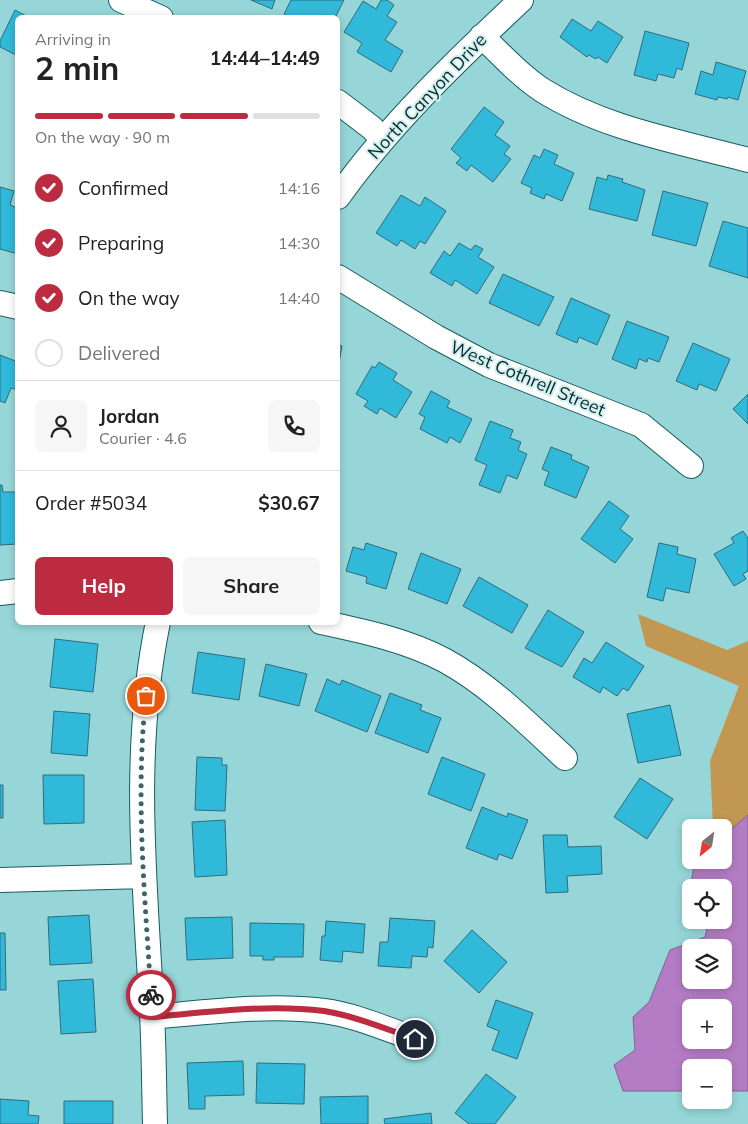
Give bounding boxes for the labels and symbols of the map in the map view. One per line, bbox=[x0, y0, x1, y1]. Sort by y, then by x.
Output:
street label: North Canyon Drive bbox=[363, 28, 491, 164]
street label: West Cothrell Street bbox=[447, 335, 609, 421]
pin bbox=[125, 675, 167, 717]
north arrow bbox=[682, 819, 732, 869]
courier bbox=[126, 970, 176, 1020]
pin bbox=[394, 1018, 436, 1060]

